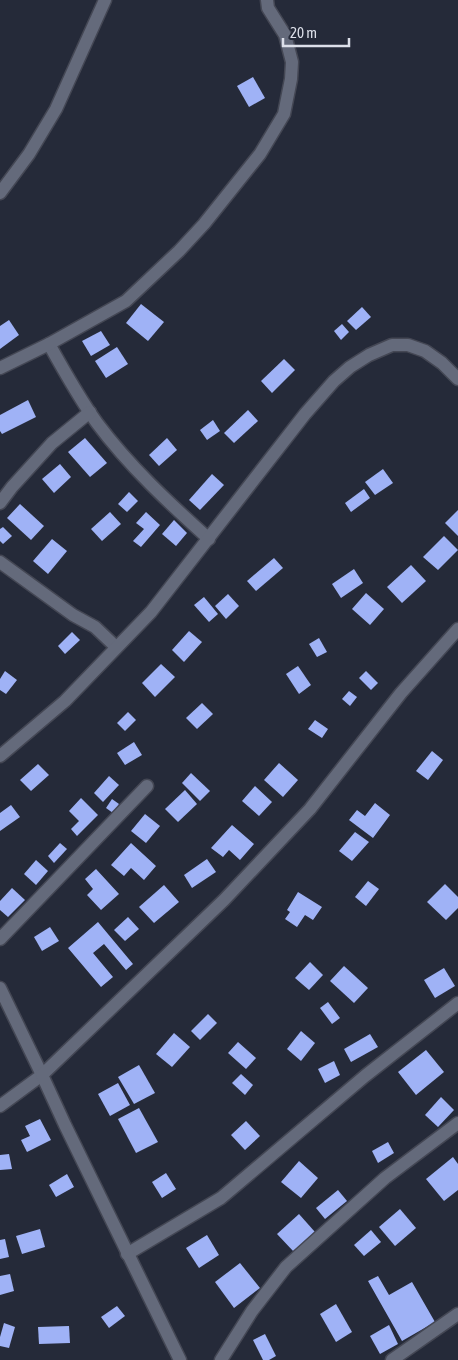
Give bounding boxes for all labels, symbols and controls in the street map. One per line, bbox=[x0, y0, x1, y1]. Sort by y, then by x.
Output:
scale bar bbox=[283, 15, 349, 47]
text: 20 m bbox=[290, 24, 317, 41]

